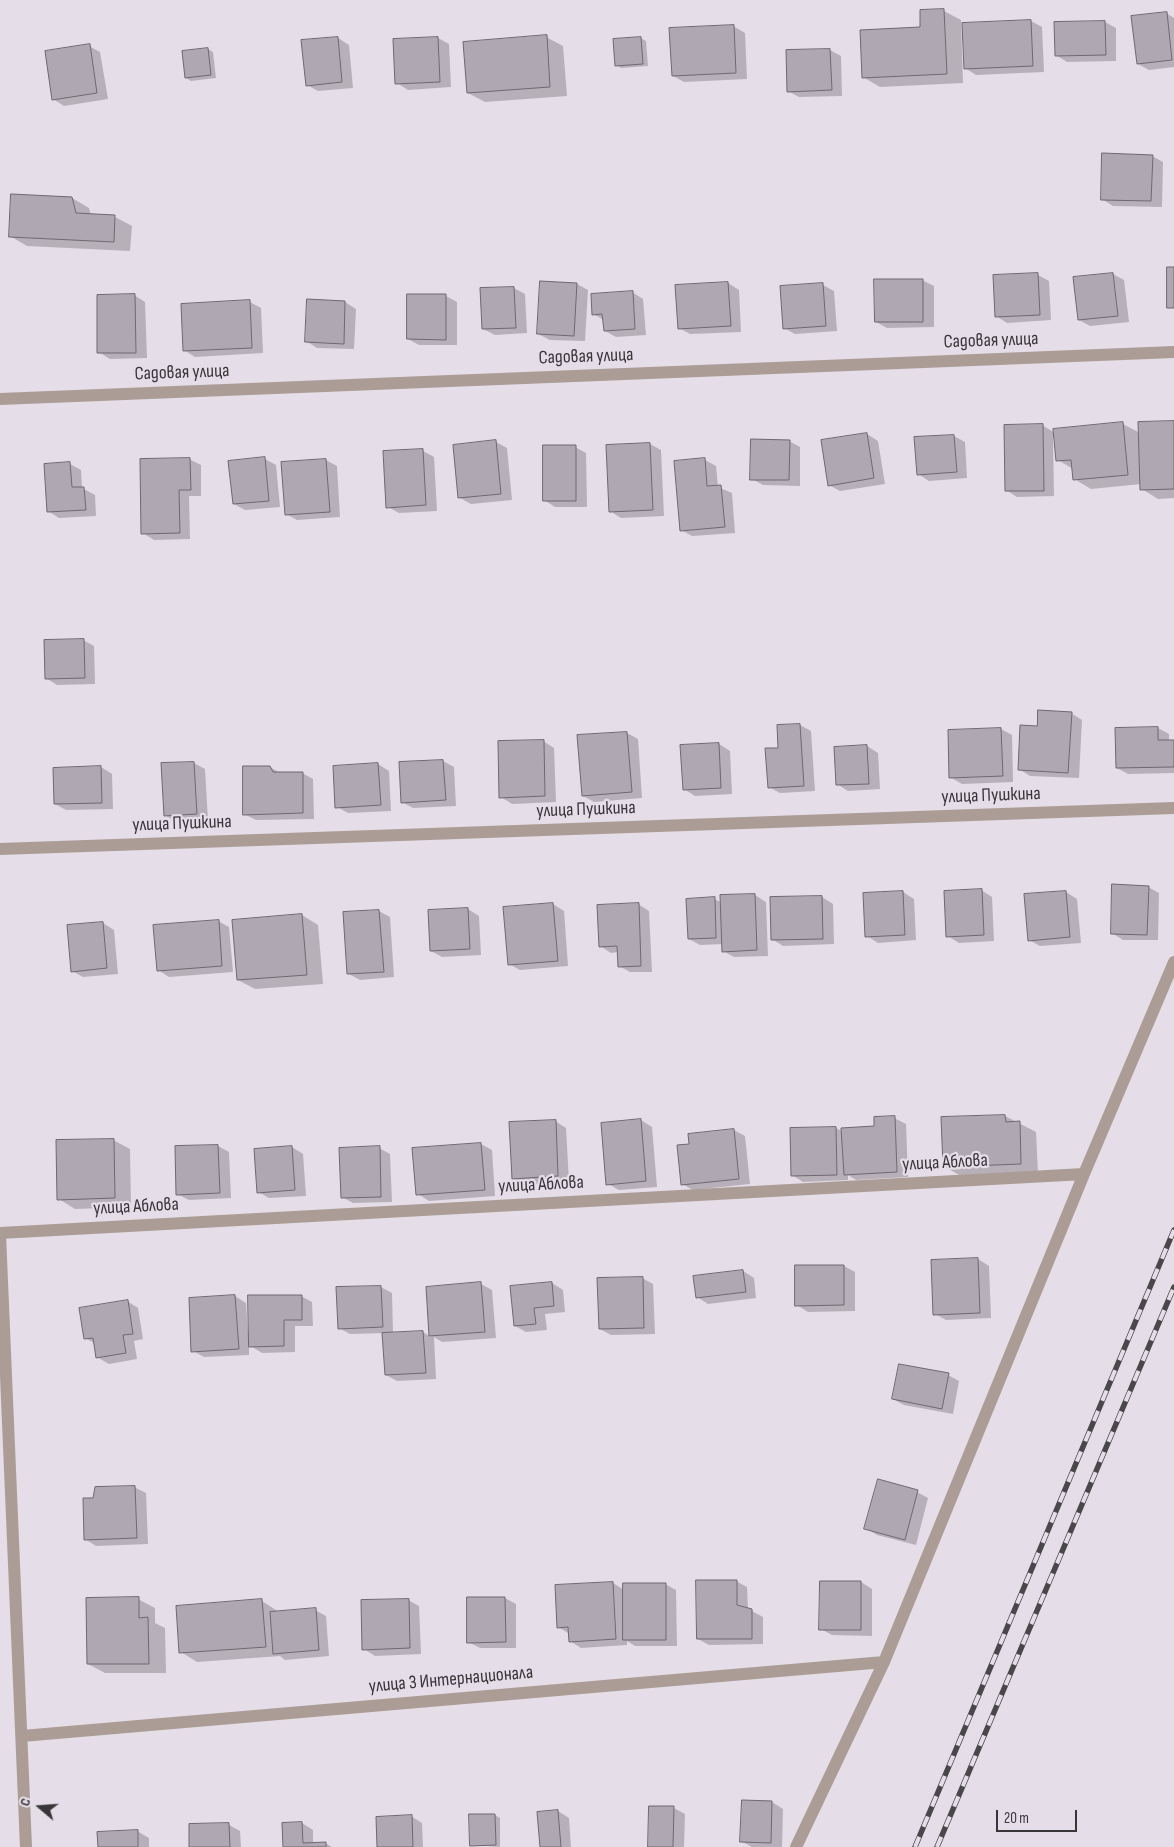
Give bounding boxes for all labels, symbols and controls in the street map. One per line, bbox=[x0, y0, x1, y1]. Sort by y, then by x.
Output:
street label: Садовая улица bbox=[943, 328, 1039, 354]
street label: Садовая улица bbox=[538, 344, 634, 370]
street label: Садовая улица bbox=[134, 360, 230, 386]
street label: улица Пушкина bbox=[941, 783, 1041, 809]
street label: улица Пушкина bbox=[536, 797, 636, 823]
street label: улица Пушкина bbox=[132, 811, 232, 837]
street label: улица Аблова bbox=[902, 1149, 988, 1177]
street label: улица Аблова bbox=[498, 1171, 584, 1199]
street label: улица Аблова bbox=[93, 1193, 179, 1221]
street label: улица 3 Интернационала bbox=[368, 1661, 534, 1699]
north arrow bbox=[15, 1782, 65, 1832]
text: С bbox=[16, 1796, 34, 1808]
scale bar bbox=[999, 1800, 1080, 1832]
text: 20 m bbox=[1004, 1809, 1029, 1828]

